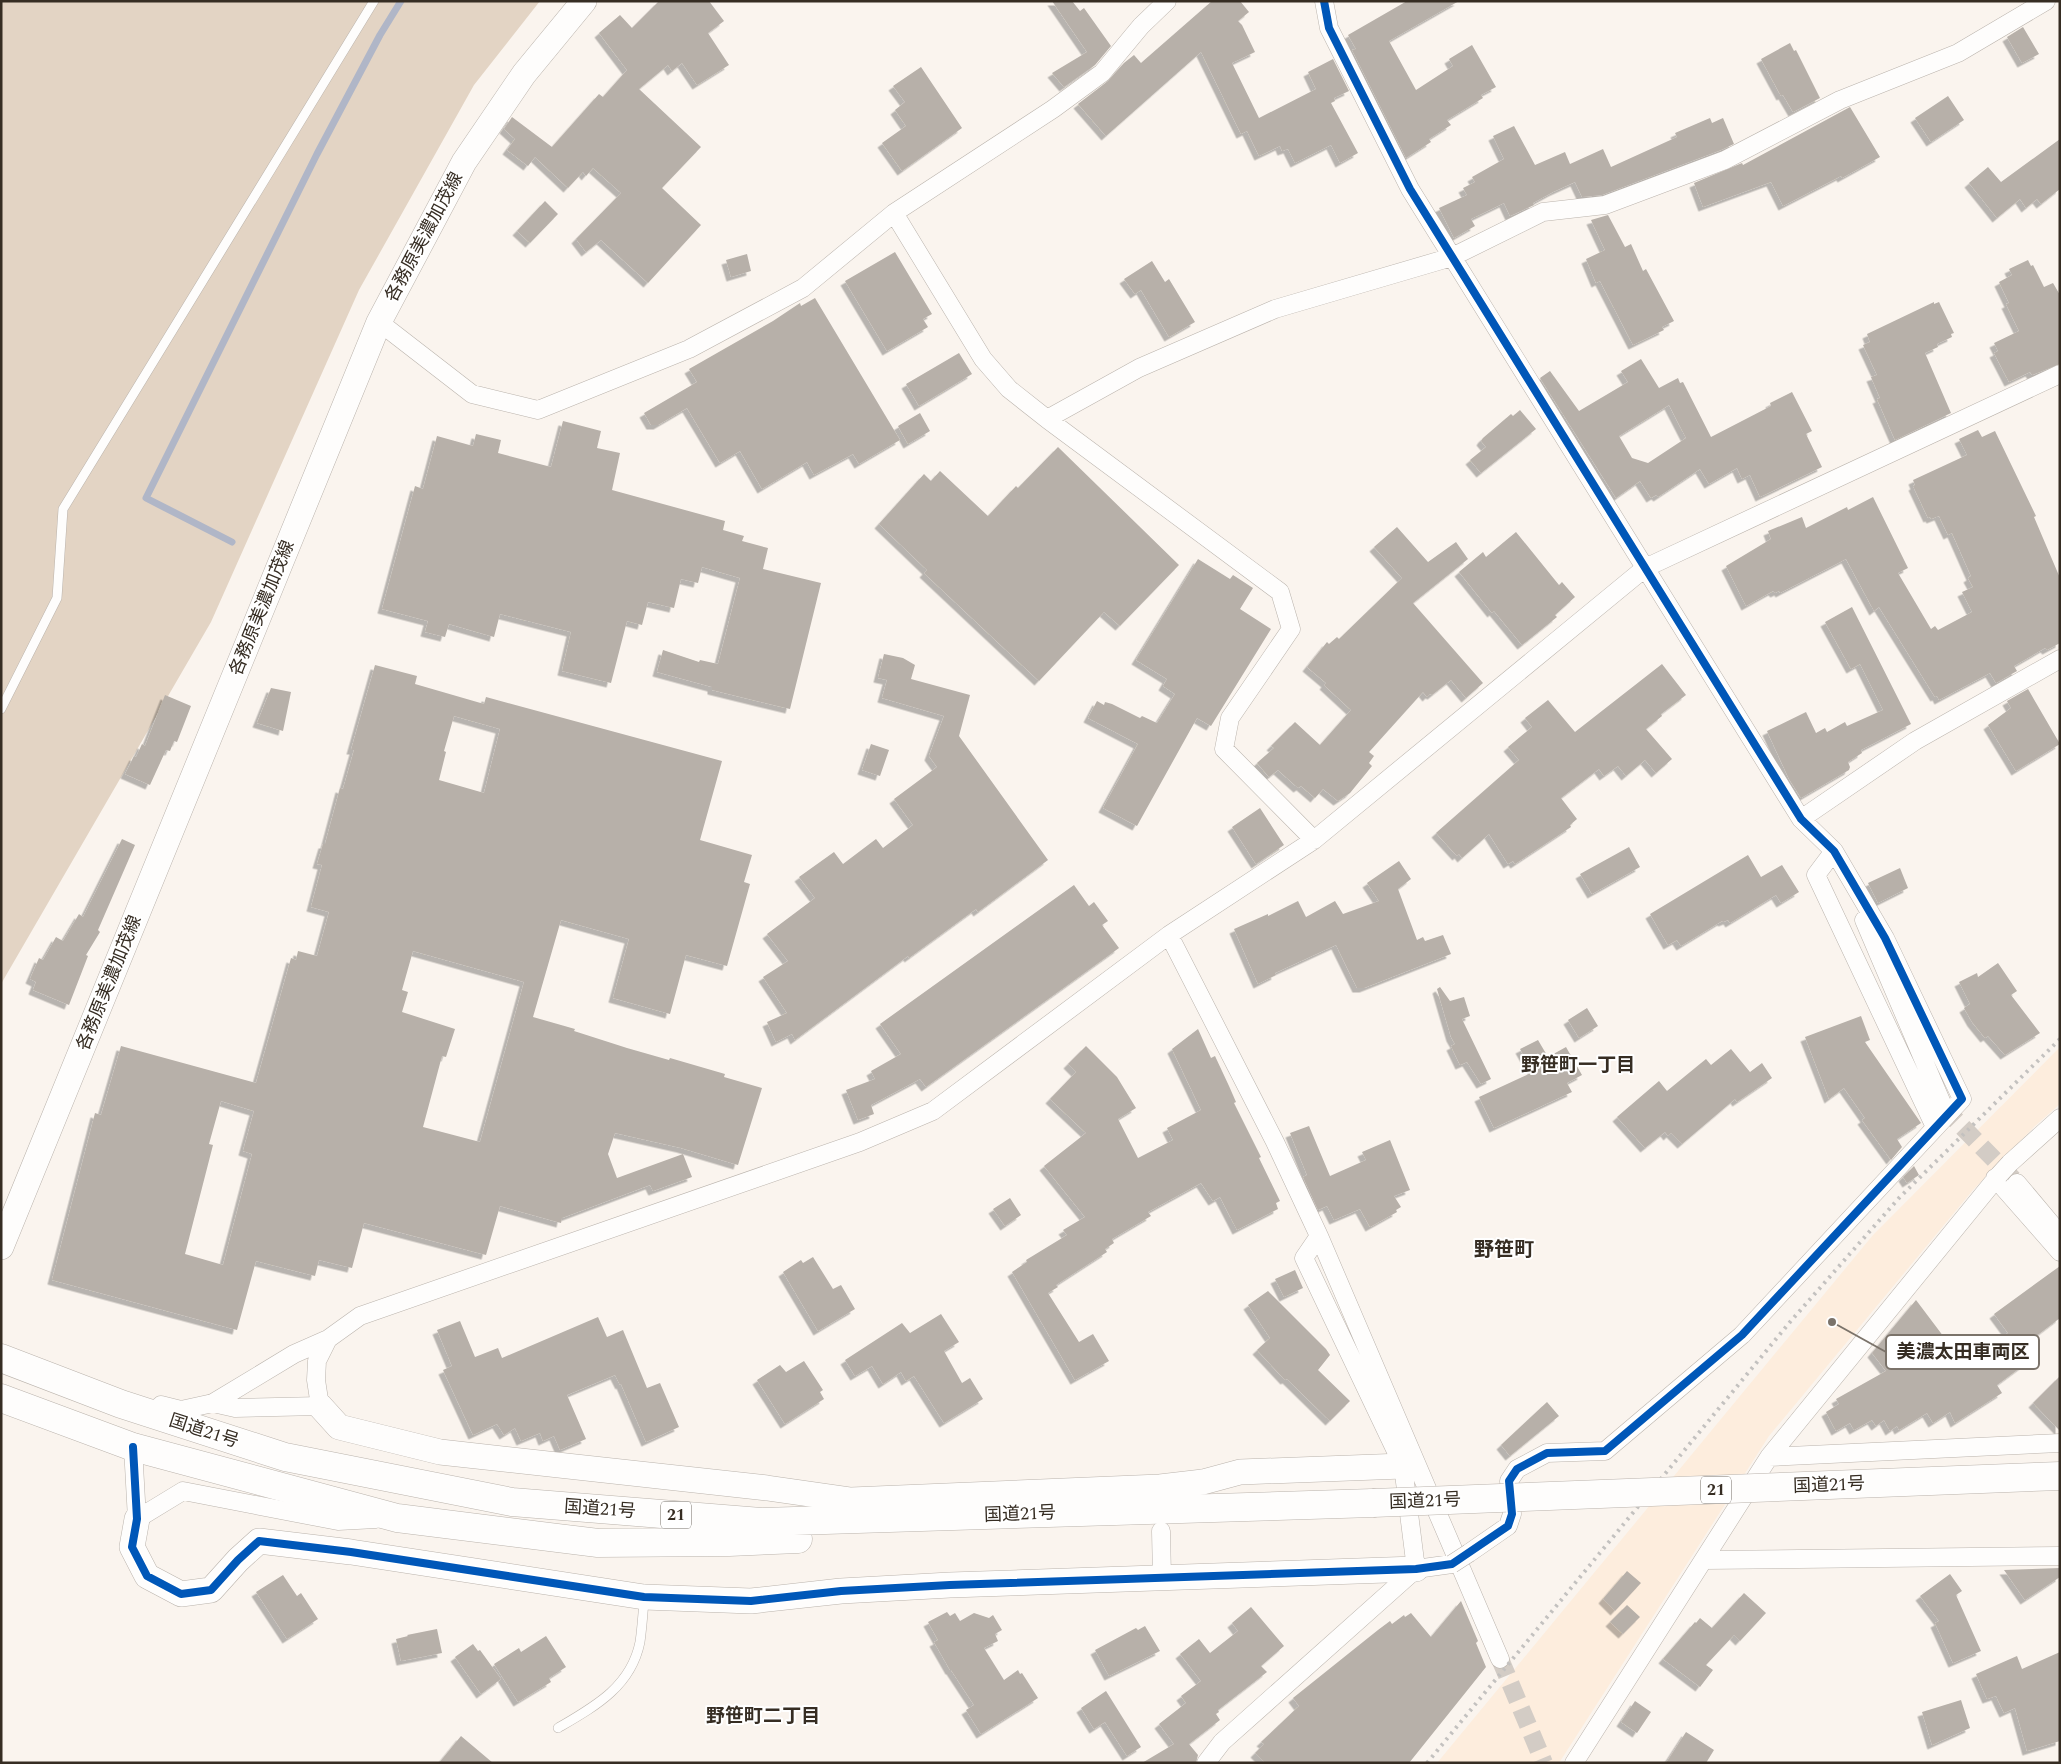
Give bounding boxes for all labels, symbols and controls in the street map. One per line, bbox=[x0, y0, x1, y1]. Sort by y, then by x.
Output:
street label: 各務原美濃加茂線 bbox=[378, 167, 470, 307]
street label: 各務原美濃加茂線 bbox=[223, 536, 301, 680]
street label: 各務原美濃加茂線 bbox=[70, 911, 148, 1055]
district label: 野笹町一丁目 bbox=[1521, 1051, 1635, 1080]
district label: 野笹町 bbox=[1474, 1235, 1534, 1265]
callout: 美濃太田車両区 bbox=[1886, 1335, 2039, 1369]
text: 美濃太田車両区 bbox=[1896, 1338, 2030, 1367]
street label: 国道21号 bbox=[166, 1407, 242, 1455]
street label: 国道21号 bbox=[1793, 1470, 1865, 1500]
road number: 21 bbox=[1701, 1476, 1731, 1504]
street label: 国道21号 bbox=[1389, 1486, 1461, 1516]
street label: 国道21号 bbox=[563, 1493, 637, 1525]
street label: 国道21号 bbox=[984, 1499, 1056, 1529]
road number: 21 bbox=[661, 1502, 691, 1528]
district label: 野笹町二丁目 bbox=[706, 1702, 820, 1731]

